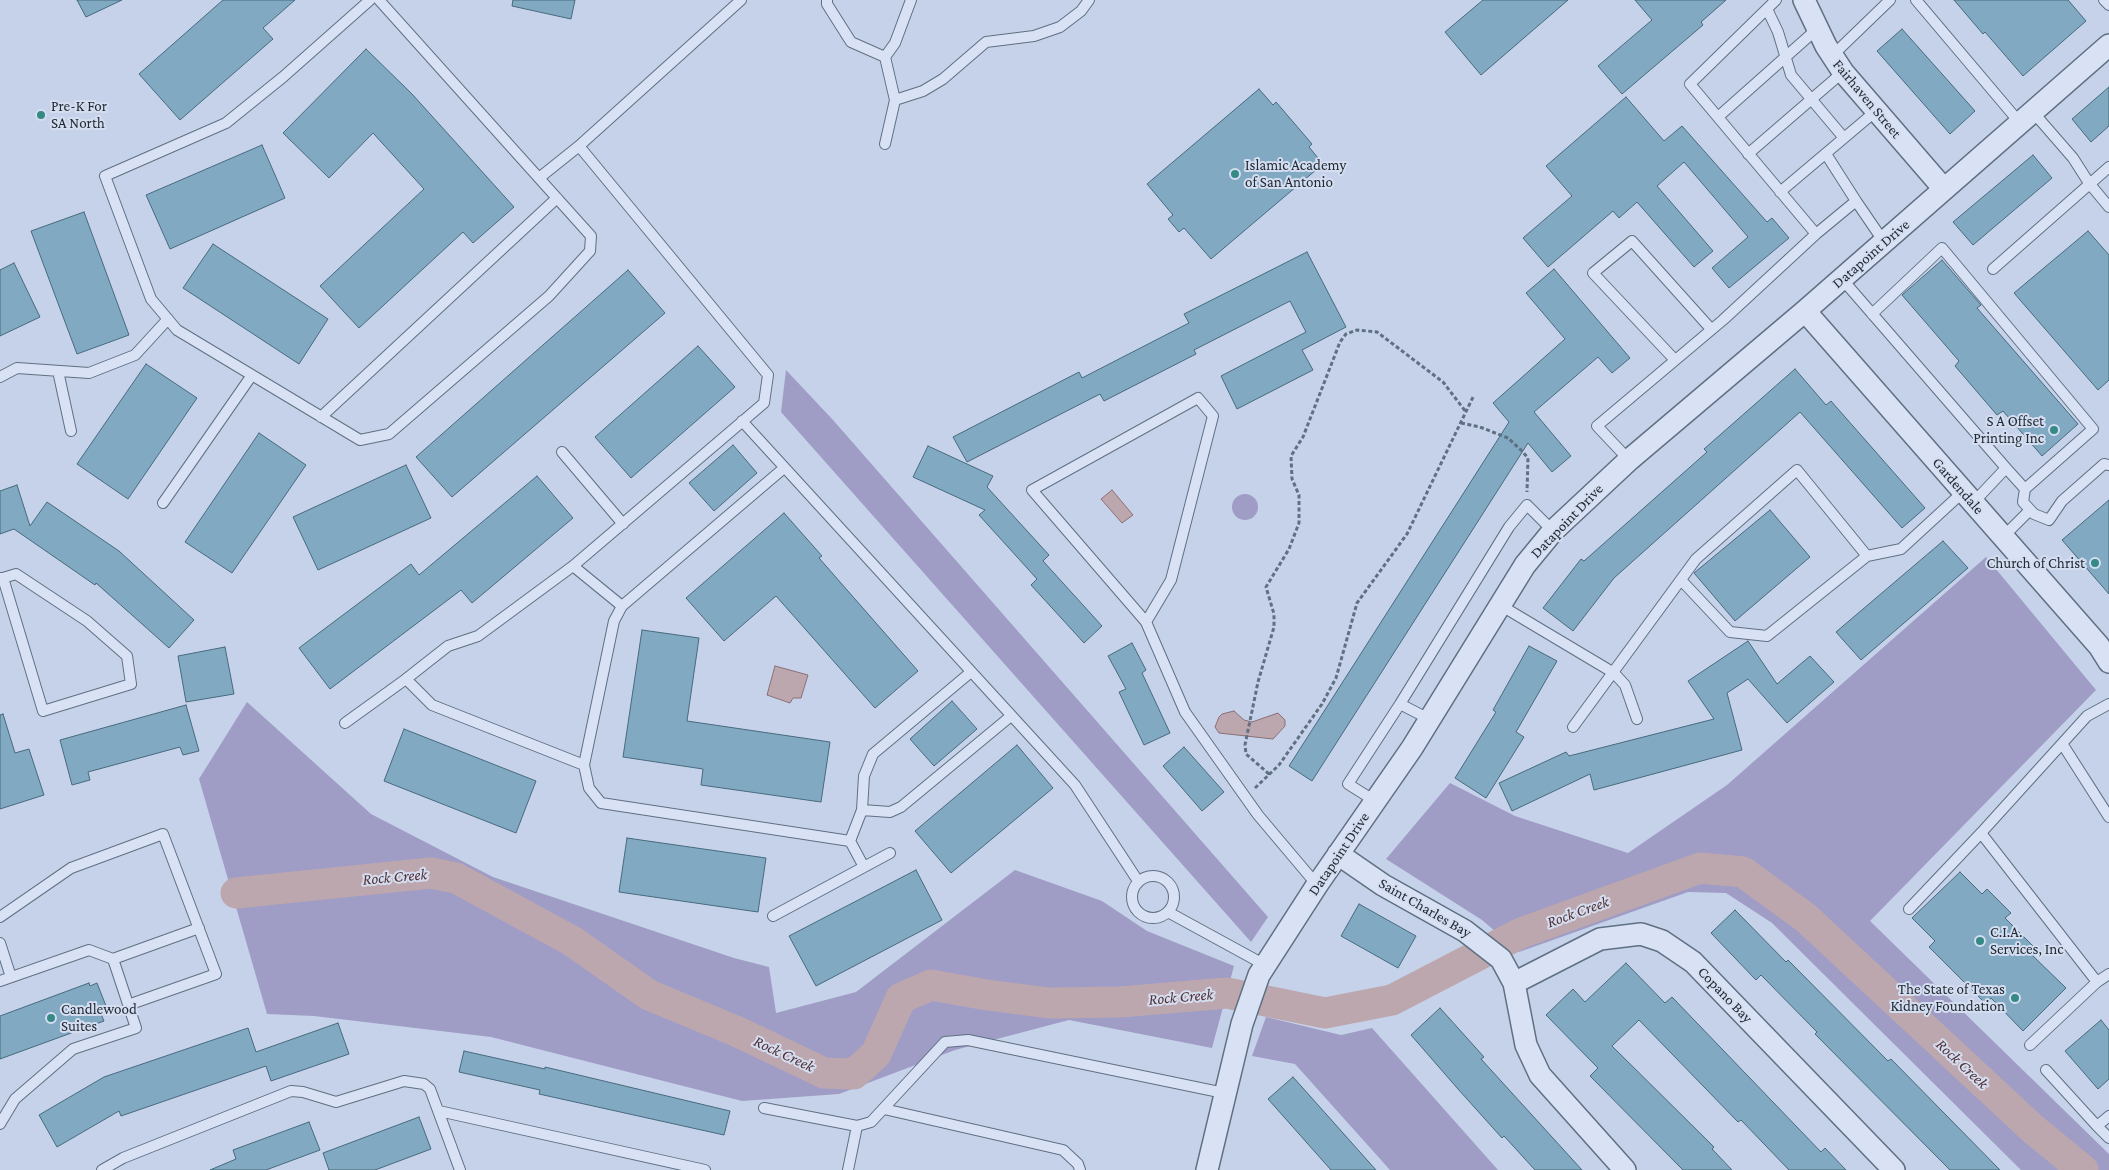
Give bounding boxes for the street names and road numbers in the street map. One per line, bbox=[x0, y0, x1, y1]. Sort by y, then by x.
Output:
street label: Fairhaven Street bbox=[1829, 56, 1905, 142]
street label: Datapoint Drive bbox=[1829, 216, 1913, 292]
street label: Gardendale bbox=[1928, 454, 1988, 518]
street label: Datapoint Drive bbox=[1527, 480, 1607, 562]
street label: Datapoint Drive bbox=[1305, 809, 1373, 899]
street label: Saint Charles Bay bbox=[1375, 874, 1475, 942]
street label: Copano Bay bbox=[1694, 963, 1756, 1027]

